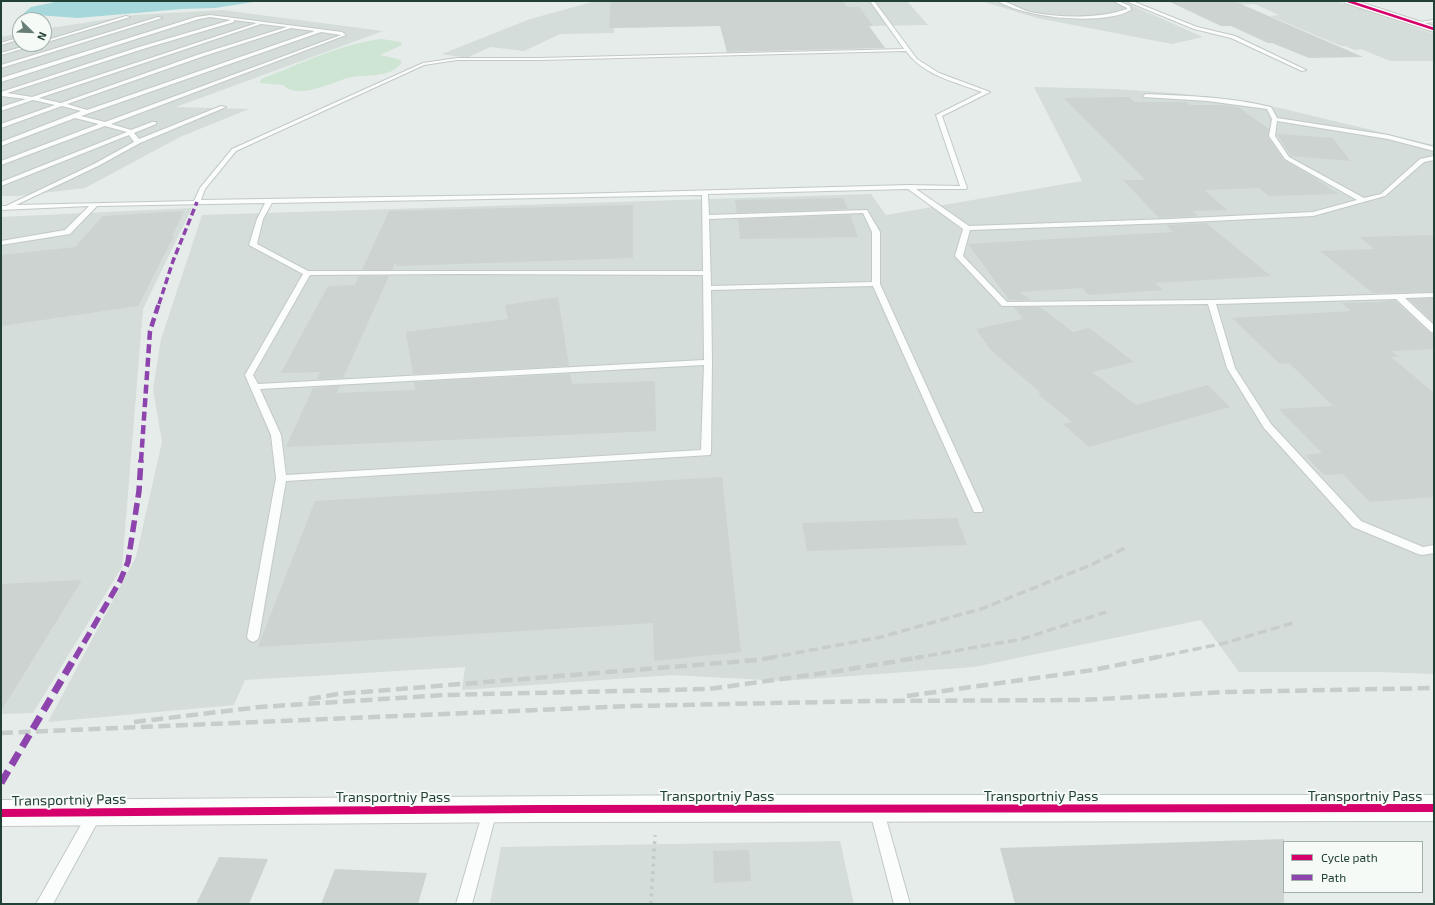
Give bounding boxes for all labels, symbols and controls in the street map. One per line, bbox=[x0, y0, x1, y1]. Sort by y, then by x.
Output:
north arrow bbox=[12, 12, 52, 52]
text: N bbox=[35, 30, 50, 43]
street label: Transportniy Pass bbox=[660, 788, 774, 804]
street label: Transportniy Pass bbox=[984, 788, 1098, 804]
street label: Transportniy Pass bbox=[1308, 788, 1422, 804]
street label: Transportniy Pass bbox=[336, 789, 450, 805]
street label: Transportniy Pass bbox=[12, 791, 126, 809]
legend bbox=[1283, 841, 1423, 893]
text: Cycle path bbox=[1321, 850, 1378, 864]
text: Path bbox=[1321, 870, 1346, 884]

